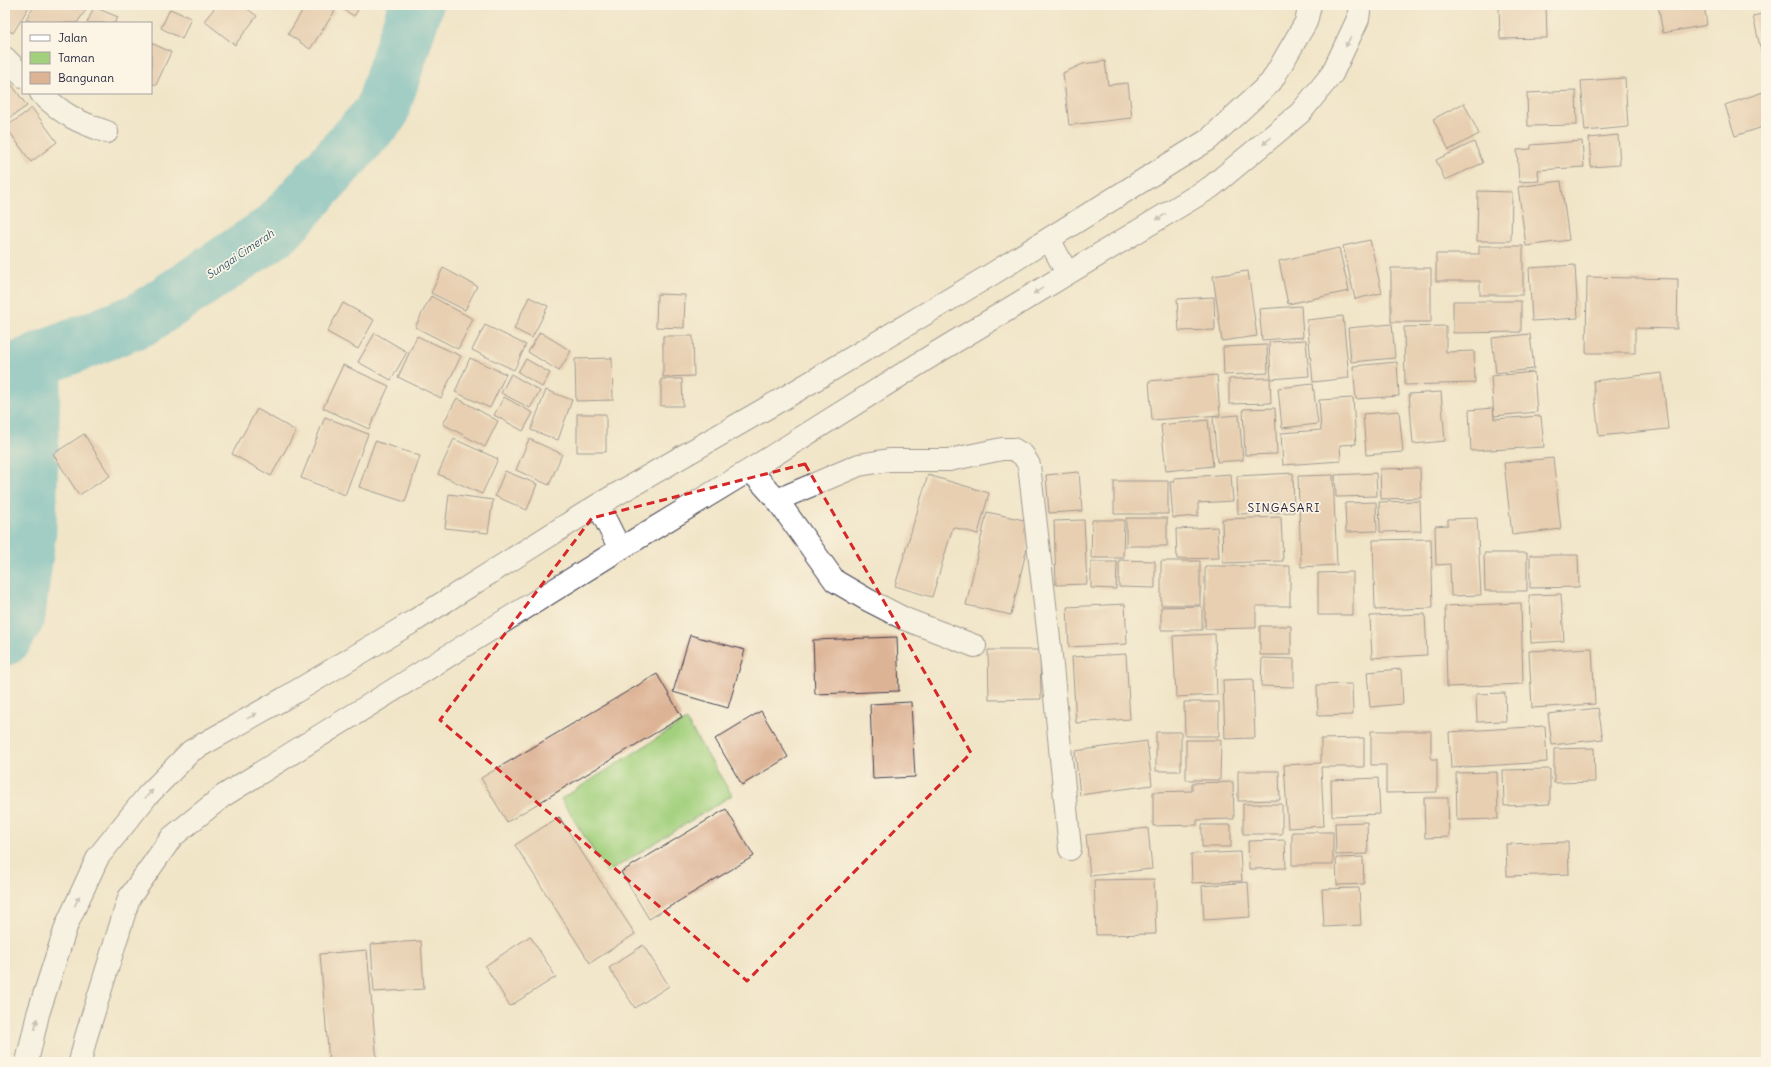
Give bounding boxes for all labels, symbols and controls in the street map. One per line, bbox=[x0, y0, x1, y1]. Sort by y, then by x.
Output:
legend bbox=[22, 22, 152, 94]
text: Jalan bbox=[58, 30, 87, 45]
one-way arrow bbox=[1345, 36, 1351, 47]
text: Taman bbox=[58, 50, 95, 65]
text: Bangunan bbox=[58, 70, 114, 85]
one-way arrow bbox=[1261, 136, 1272, 145]
one-way arrow bbox=[1155, 213, 1167, 220]
water label: Sungai Cimerah bbox=[203, 226, 277, 282]
one-way arrow bbox=[1033, 287, 1043, 295]
district label: SINGASARI bbox=[1248, 500, 1320, 515]
one-way arrow bbox=[246, 713, 258, 720]
one-way arrow bbox=[144, 789, 154, 799]
one-way arrow bbox=[74, 895, 80, 907]
one-way arrow bbox=[33, 1018, 39, 1030]

